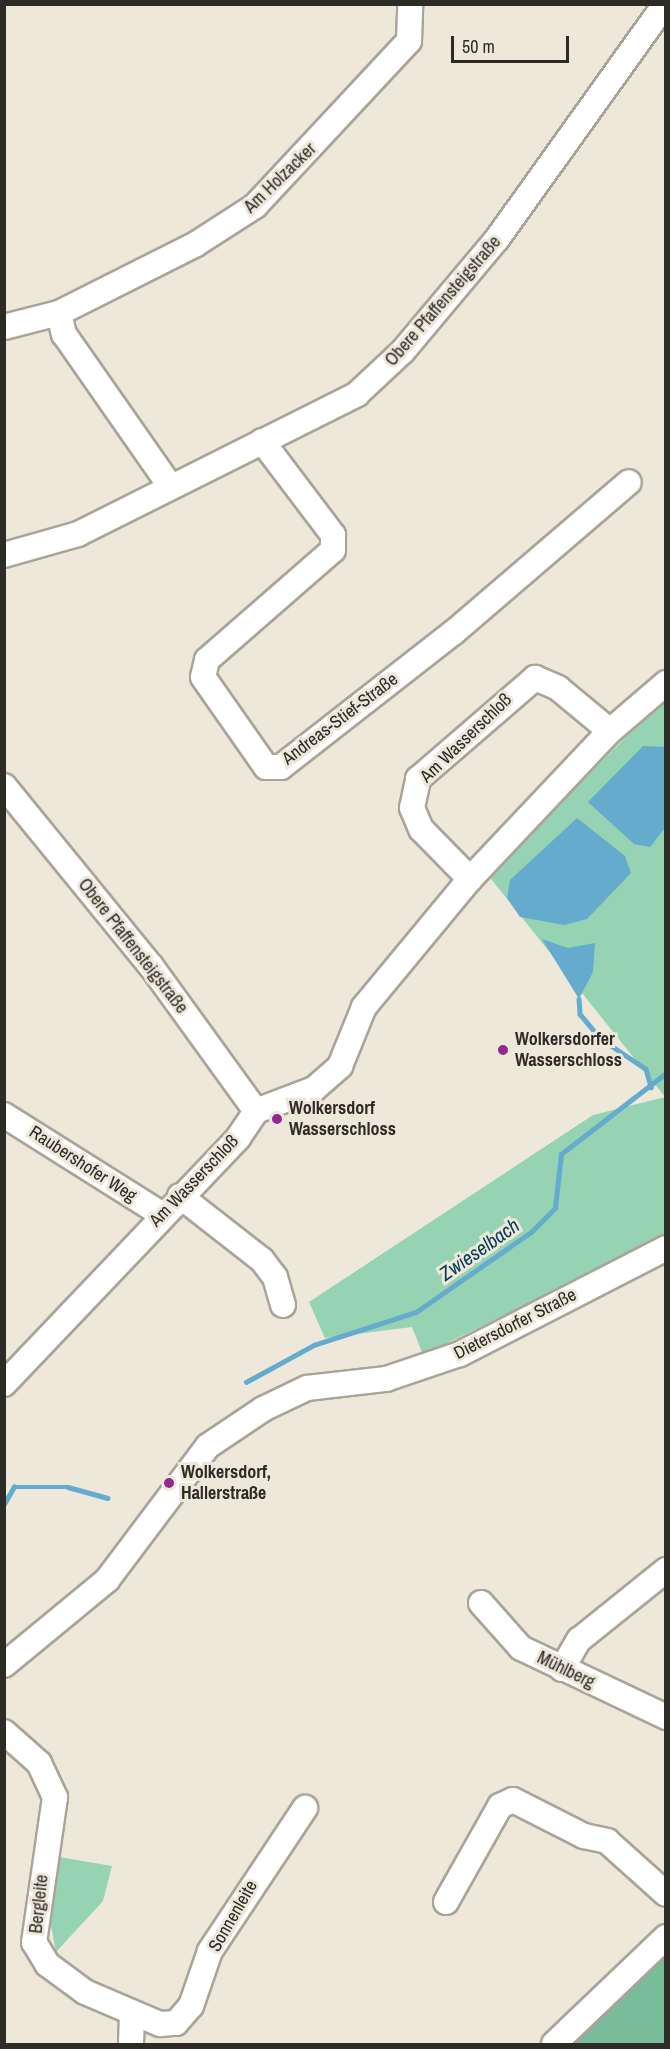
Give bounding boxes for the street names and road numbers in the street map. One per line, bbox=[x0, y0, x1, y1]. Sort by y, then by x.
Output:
street label: Am Holzacker bbox=[239, 138, 321, 218]
street label: Obere Pfaffensteigstraße bbox=[381, 231, 505, 371]
street label: Andreas-Stief-Straße bbox=[278, 668, 402, 770]
street label: Am Wasserschloß bbox=[416, 689, 516, 787]
street label: Obere Pfaffensteigstraße bbox=[74, 874, 192, 1018]
street label: Raubershofer Weg bbox=[25, 1121, 141, 1207]
street label: Am Wasserschloß bbox=[145, 1131, 243, 1231]
street label: Dietersdorfer Straße bbox=[450, 1284, 580, 1364]
street label: Mühlberg bbox=[534, 1647, 598, 1693]
street label: Bergleite bbox=[25, 1873, 53, 1935]
street label: Sonnenleite bbox=[204, 1876, 262, 1956]

